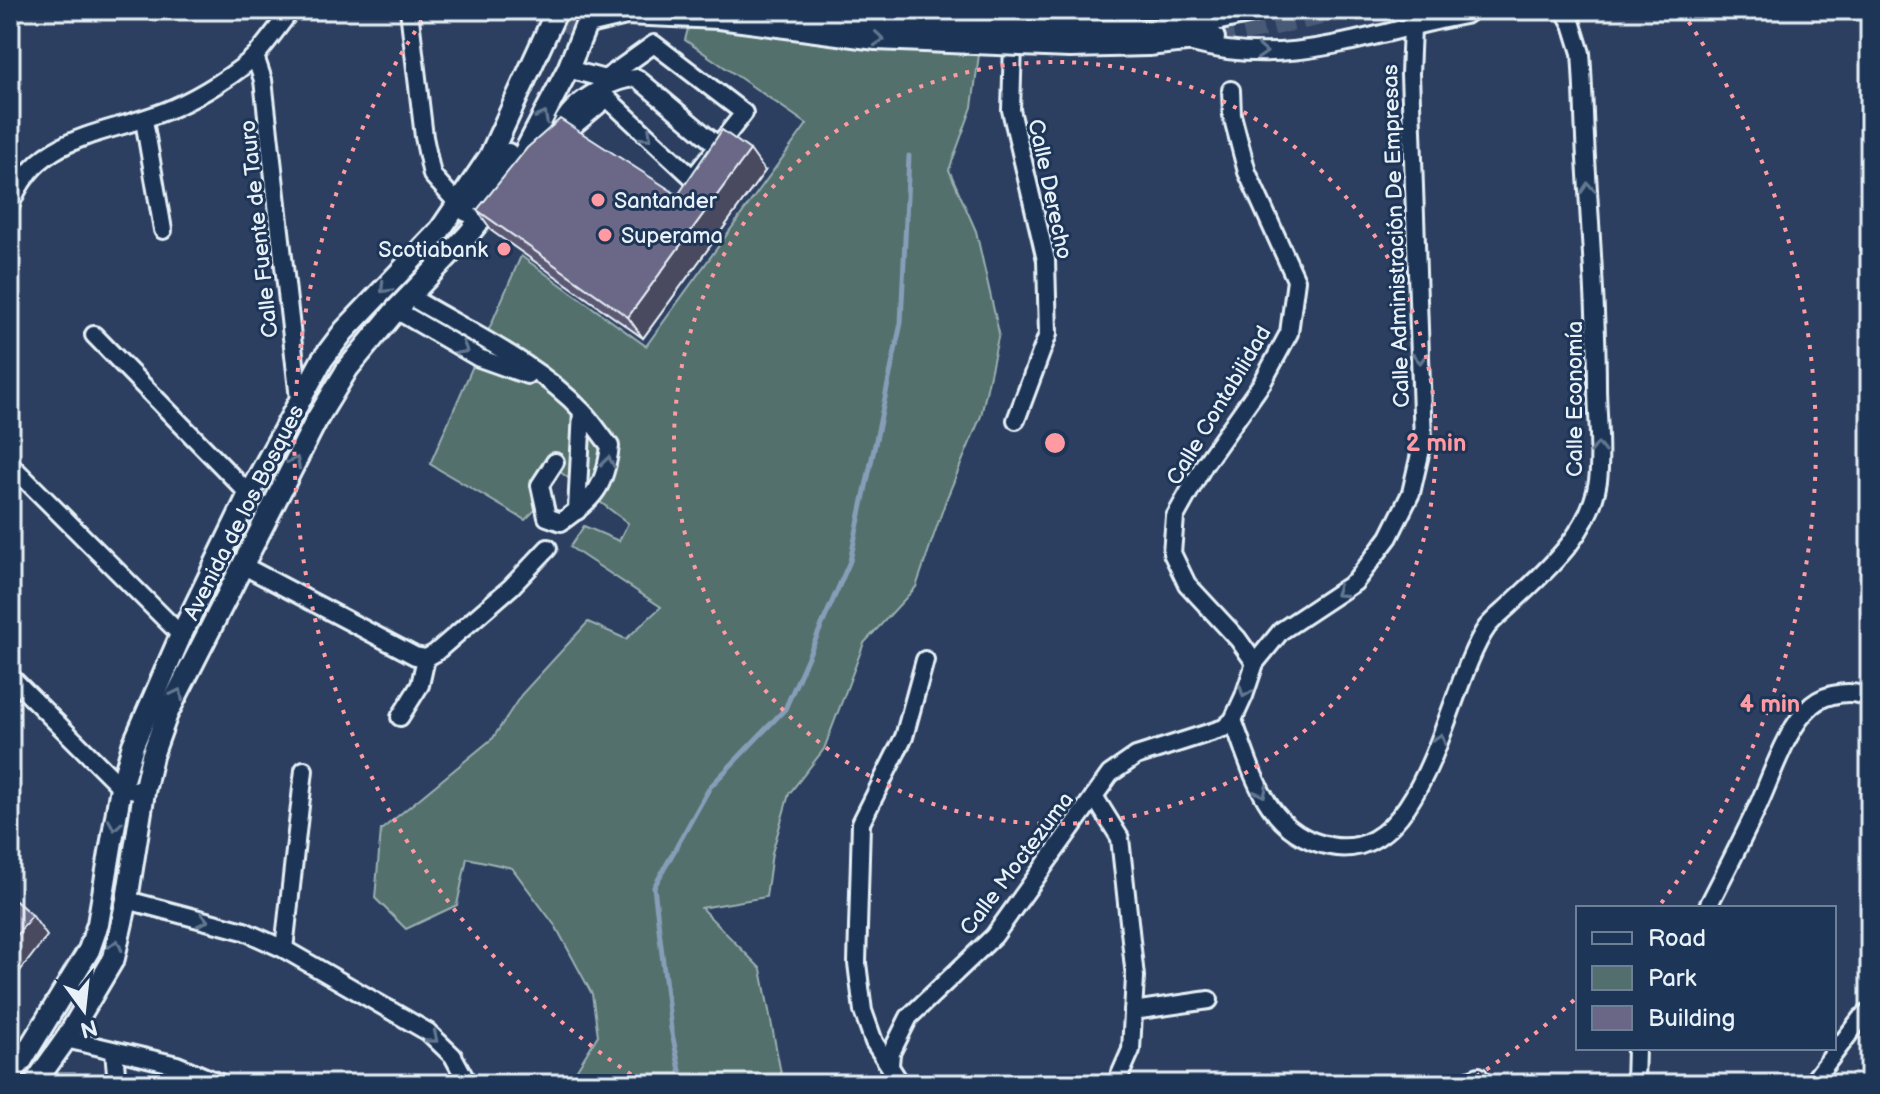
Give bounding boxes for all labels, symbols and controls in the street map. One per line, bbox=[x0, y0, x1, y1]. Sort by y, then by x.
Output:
one-way arrow bbox=[873, 30, 886, 47]
one-way arrow bbox=[1256, 43, 1269, 60]
street label: Calle Administración De Empresas bbox=[1377, 64, 1416, 408]
one-way arrow bbox=[534, 110, 549, 125]
street label: Calle Derecho bbox=[1022, 117, 1078, 262]
street label: Calle Fuente de Tauro bbox=[235, 119, 284, 339]
one-way arrow bbox=[638, 126, 653, 140]
one-way arrow bbox=[1580, 181, 1597, 194]
place label: Santander bbox=[614, 188, 718, 215]
marker: Santander bbox=[589, 191, 607, 209]
place label: Superama bbox=[621, 223, 723, 250]
marker: Superama bbox=[596, 226, 614, 244]
place label: Scotiabank bbox=[378, 237, 488, 264]
marker: Scotiabank bbox=[495, 240, 513, 258]
one-way arrow bbox=[380, 278, 394, 293]
street label: Calle Contabilidad bbox=[1161, 321, 1277, 490]
street label: Calle Economía bbox=[1562, 321, 1589, 477]
one-way arrow bbox=[455, 339, 469, 355]
one-way arrow bbox=[1412, 352, 1429, 365]
street label: Avenida de los Bosques bbox=[178, 400, 310, 625]
centre of rings bbox=[1041, 429, 1069, 457]
text: 2 min bbox=[1406, 429, 1466, 458]
one-way arrow bbox=[1589, 441, 1607, 454]
one-way arrow bbox=[285, 455, 301, 470]
one-way arrow bbox=[599, 455, 616, 468]
one-way arrow bbox=[1334, 582, 1349, 597]
one-way arrow bbox=[1238, 684, 1255, 698]
one-way arrow bbox=[168, 687, 183, 702]
text: 4 min bbox=[1740, 690, 1800, 719]
one-way arrow bbox=[1431, 733, 1447, 747]
one-way arrow bbox=[1253, 783, 1268, 798]
street label: Calle Moctezuma bbox=[955, 787, 1080, 941]
one-way arrow bbox=[107, 818, 124, 831]
legend bbox=[1576, 906, 1836, 1050]
one-way arrow bbox=[195, 911, 209, 928]
text: Road bbox=[1648, 924, 1706, 953]
one-way arrow bbox=[107, 939, 124, 953]
text: Park bbox=[1648, 964, 1696, 993]
north arrow bbox=[44, 970, 124, 1050]
text: Building bbox=[1648, 1004, 1735, 1033]
text: N bbox=[77, 1013, 100, 1043]
one-way arrow bbox=[423, 1028, 438, 1043]

